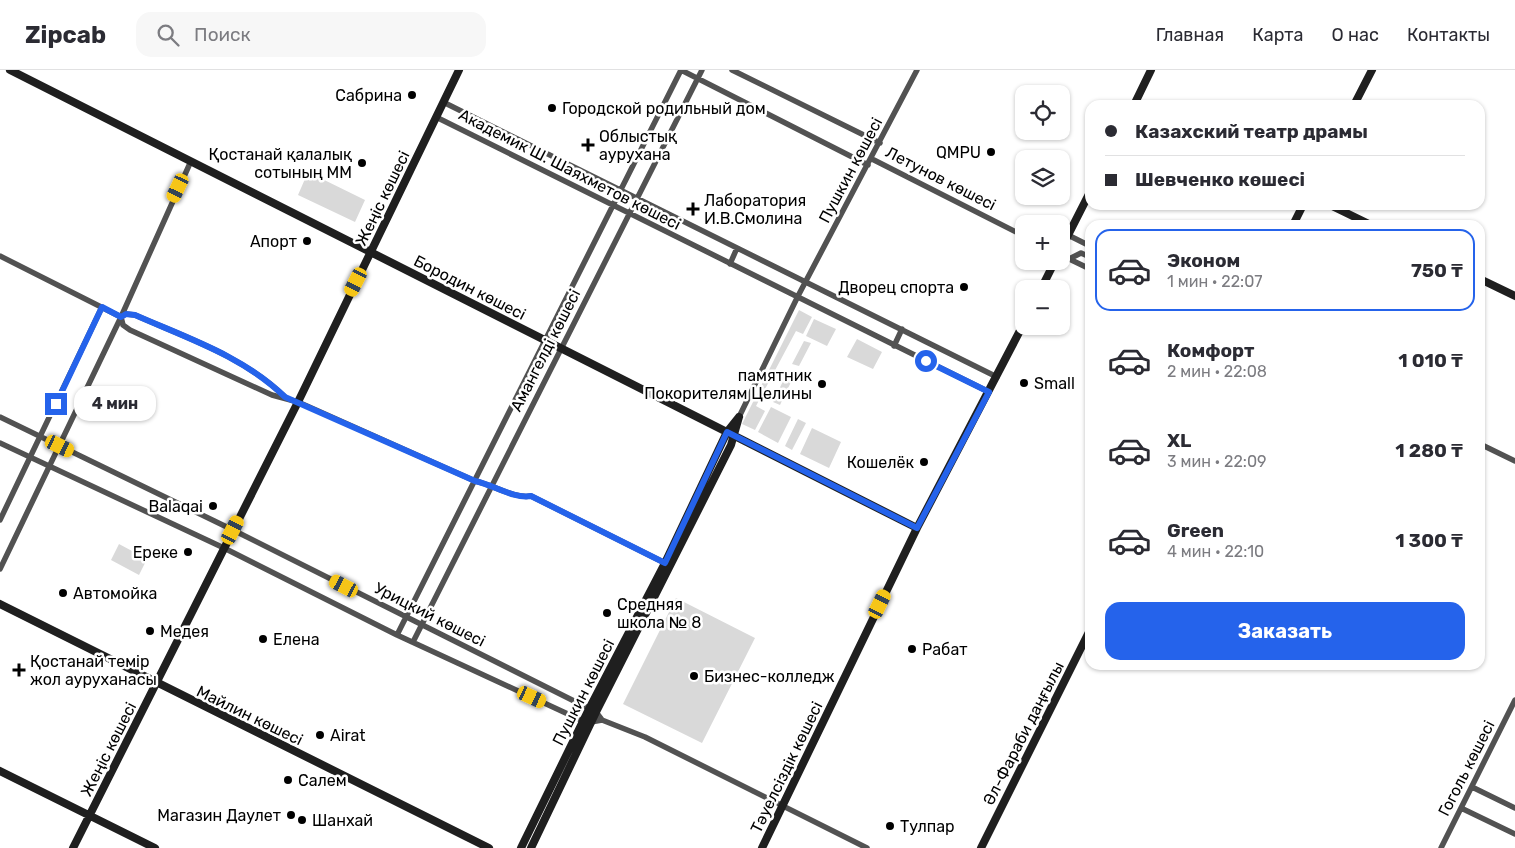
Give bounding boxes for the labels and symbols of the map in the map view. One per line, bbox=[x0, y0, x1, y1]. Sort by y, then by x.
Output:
place label: Сабрина bbox=[335, 86, 402, 105]
marker: Сабрина bbox=[406, 89, 418, 101]
place label: Городской родильный дом bbox=[562, 99, 766, 118]
marker: Городской родильный дом bbox=[546, 102, 558, 114]
street label: Академик Ш. Шаяхметов көшесі bbox=[456, 105, 684, 234]
street label: Пушкин көшесі bbox=[815, 114, 886, 226]
place label: Облыстық аурухана bbox=[599, 127, 677, 164]
marker: Облыстық аурухана bbox=[581, 138, 595, 152]
street label: Летунов көшесі bbox=[883, 143, 999, 214]
place label: QMPU bbox=[936, 143, 981, 162]
place label: Қостанай қалалық сотының ММ bbox=[209, 145, 352, 182]
marker: QMPU bbox=[985, 146, 997, 158]
street label: Жеңіс көшесі bbox=[351, 148, 414, 249]
marker: Қостанай қалалық сотының ММ bbox=[356, 157, 368, 169]
car bbox=[164, 171, 191, 205]
place label: Лаборатория И.В.Смолина bbox=[704, 191, 806, 228]
marker: Лаборатория И.В.Смолина bbox=[686, 202, 700, 216]
place label: Апорт bbox=[250, 232, 297, 251]
marker: Апорт bbox=[301, 235, 313, 247]
street label: Бородин көшесі bbox=[411, 251, 529, 324]
car bbox=[342, 265, 369, 299]
place label: Дворец спорта bbox=[838, 278, 954, 297]
marker: Дворец спорта bbox=[958, 281, 970, 293]
street label: Амангелді көшесі bbox=[506, 286, 584, 414]
route start bbox=[915, 350, 937, 372]
place label: памятник Покорителям Целины bbox=[644, 366, 812, 403]
place label: Small bbox=[1034, 374, 1075, 393]
marker: Small bbox=[1018, 377, 1030, 389]
marker: памятник Покорителям Целины bbox=[816, 378, 828, 390]
callout: 4 мин bbox=[74, 386, 156, 422]
route end bbox=[45, 393, 67, 415]
car bbox=[43, 433, 76, 459]
place label: Кошелёк bbox=[847, 453, 914, 472]
marker: Кошелёк bbox=[918, 456, 930, 468]
place label: Balaqai bbox=[149, 497, 203, 516]
marker: Balaqai bbox=[207, 500, 219, 512]
car bbox=[219, 513, 246, 547]
place label: Ереке bbox=[133, 543, 178, 562]
marker: Ереке bbox=[182, 546, 194, 558]
car bbox=[327, 573, 360, 599]
street label: Урицкий көшесі bbox=[371, 578, 488, 651]
place label: Автомойка bbox=[73, 584, 157, 603]
marker: Автомойка bbox=[57, 587, 69, 599]
car bbox=[866, 587, 893, 621]
place label: Средняя школа № 8 bbox=[617, 595, 701, 632]
marker: Средняя школа № 8 bbox=[601, 607, 613, 619]
place label: Медея bbox=[160, 622, 209, 641]
marker: Медея bbox=[144, 625, 156, 637]
place label: Елена bbox=[273, 630, 320, 649]
marker: Елена bbox=[257, 633, 269, 645]
street label: Пушкин көшесі bbox=[548, 636, 618, 749]
place label: Рабат bbox=[922, 640, 967, 659]
marker: Рабат bbox=[906, 643, 918, 655]
place label: Қостанай темір жол ауруханасы bbox=[30, 652, 157, 689]
street label: Әл-Фараби даңғылы bbox=[979, 658, 1068, 808]
marker: Қостанай темір жол ауруханасы bbox=[12, 663, 26, 677]
place label: Бизнес-колледж bbox=[704, 667, 835, 686]
marker: Бизнес-колледж bbox=[688, 670, 700, 682]
street label: Майлин көшесі bbox=[193, 681, 306, 749]
car bbox=[515, 684, 548, 710]
street label: Тәуелсіздік көшесі bbox=[746, 698, 826, 836]
street label: Жеңіс көшесі bbox=[77, 699, 140, 800]
street label: Гоголь көшесі bbox=[1434, 717, 1499, 819]
place label: Airat bbox=[330, 726, 366, 745]
marker: Airat bbox=[314, 729, 326, 741]
place label: Салем bbox=[298, 771, 347, 790]
marker: Салем bbox=[282, 774, 294, 786]
place label: Магазин Даулет bbox=[157, 806, 281, 825]
marker: Магазин Даулет bbox=[285, 809, 297, 821]
place label: Шанхай bbox=[312, 811, 373, 830]
marker: Шанхай bbox=[296, 814, 308, 826]
place label: Тулпар bbox=[900, 817, 955, 836]
marker: Тулпар bbox=[884, 820, 896, 832]

